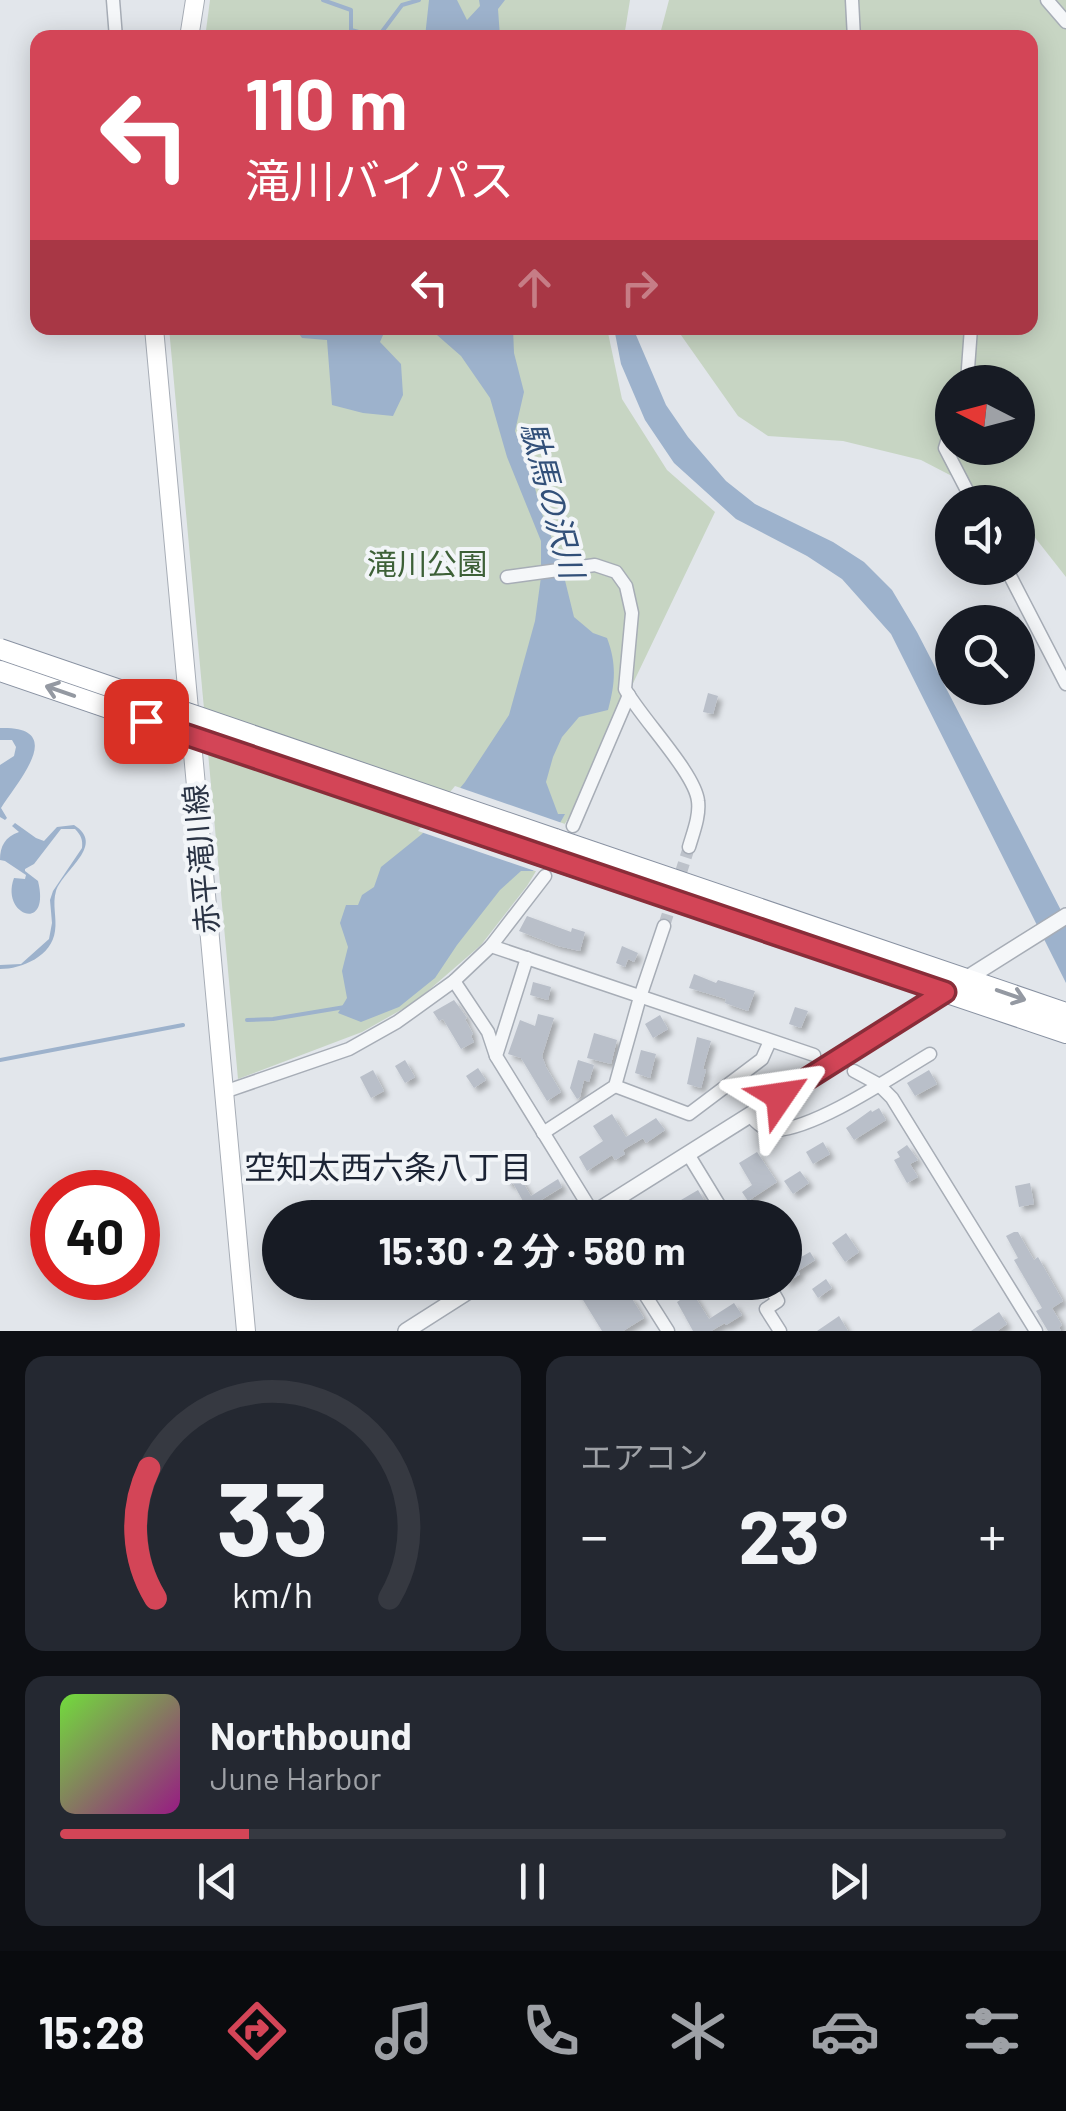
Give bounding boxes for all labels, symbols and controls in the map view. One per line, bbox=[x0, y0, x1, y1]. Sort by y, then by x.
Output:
text: 110 m bbox=[245, 60, 407, 144]
icon: left bbox=[80, 70, 210, 200]
text: 滝川バイパス bbox=[245, 152, 514, 206]
icon: left bbox=[402, 260, 457, 315]
icon: ahead bbox=[507, 260, 562, 315]
icon: right bbox=[612, 260, 667, 315]
north arrow bbox=[935, 365, 1035, 465]
map controls bbox=[935, 365, 1035, 705]
water label: 駄馬の沢川 bbox=[515, 417, 594, 585]
button: sound bbox=[935, 485, 1035, 585]
park label: 滝川公園 bbox=[367, 545, 487, 581]
button: search bbox=[935, 605, 1035, 705]
pin bbox=[104, 679, 189, 764]
one-way arrow bbox=[44, 681, 76, 699]
icon: arrive bbox=[119, 694, 174, 749]
street label: 赤平滝川線 bbox=[176, 783, 224, 935]
one-way arrow bbox=[995, 987, 1026, 1005]
position arrow bbox=[728, 1044, 832, 1148]
district label: 空知太西六条八丁目 bbox=[244, 1147, 532, 1185]
speed limit sign: 40 bbox=[30, 1170, 160, 1300]
text: 15:30 · 2 分 · 580 m bbox=[378, 1227, 686, 1273]
text: エアコン bbox=[581, 1437, 709, 1475]
text: 33 bbox=[217, 1452, 329, 1577]
text: 23° bbox=[738, 1489, 848, 1579]
text: − bbox=[581, 1501, 608, 1567]
text: + bbox=[978, 1501, 1006, 1567]
text: km/h bbox=[232, 1572, 313, 1615]
text: Northbound bbox=[210, 1712, 412, 1758]
text: June Harbor bbox=[210, 1758, 381, 1796]
icon: previous bbox=[190, 1854, 245, 1909]
icon: pause bbox=[505, 1854, 560, 1909]
icon: next bbox=[821, 1854, 876, 1909]
icon: directions bbox=[222, 1996, 292, 2066]
icon: music bbox=[369, 1996, 439, 2066]
icon: phone bbox=[516, 1996, 586, 2066]
icon: climate bbox=[663, 1996, 733, 2066]
icon: car bbox=[810, 1996, 880, 2066]
icon: filters bbox=[957, 1996, 1027, 2066]
text: 15:28 bbox=[39, 2004, 145, 2058]

